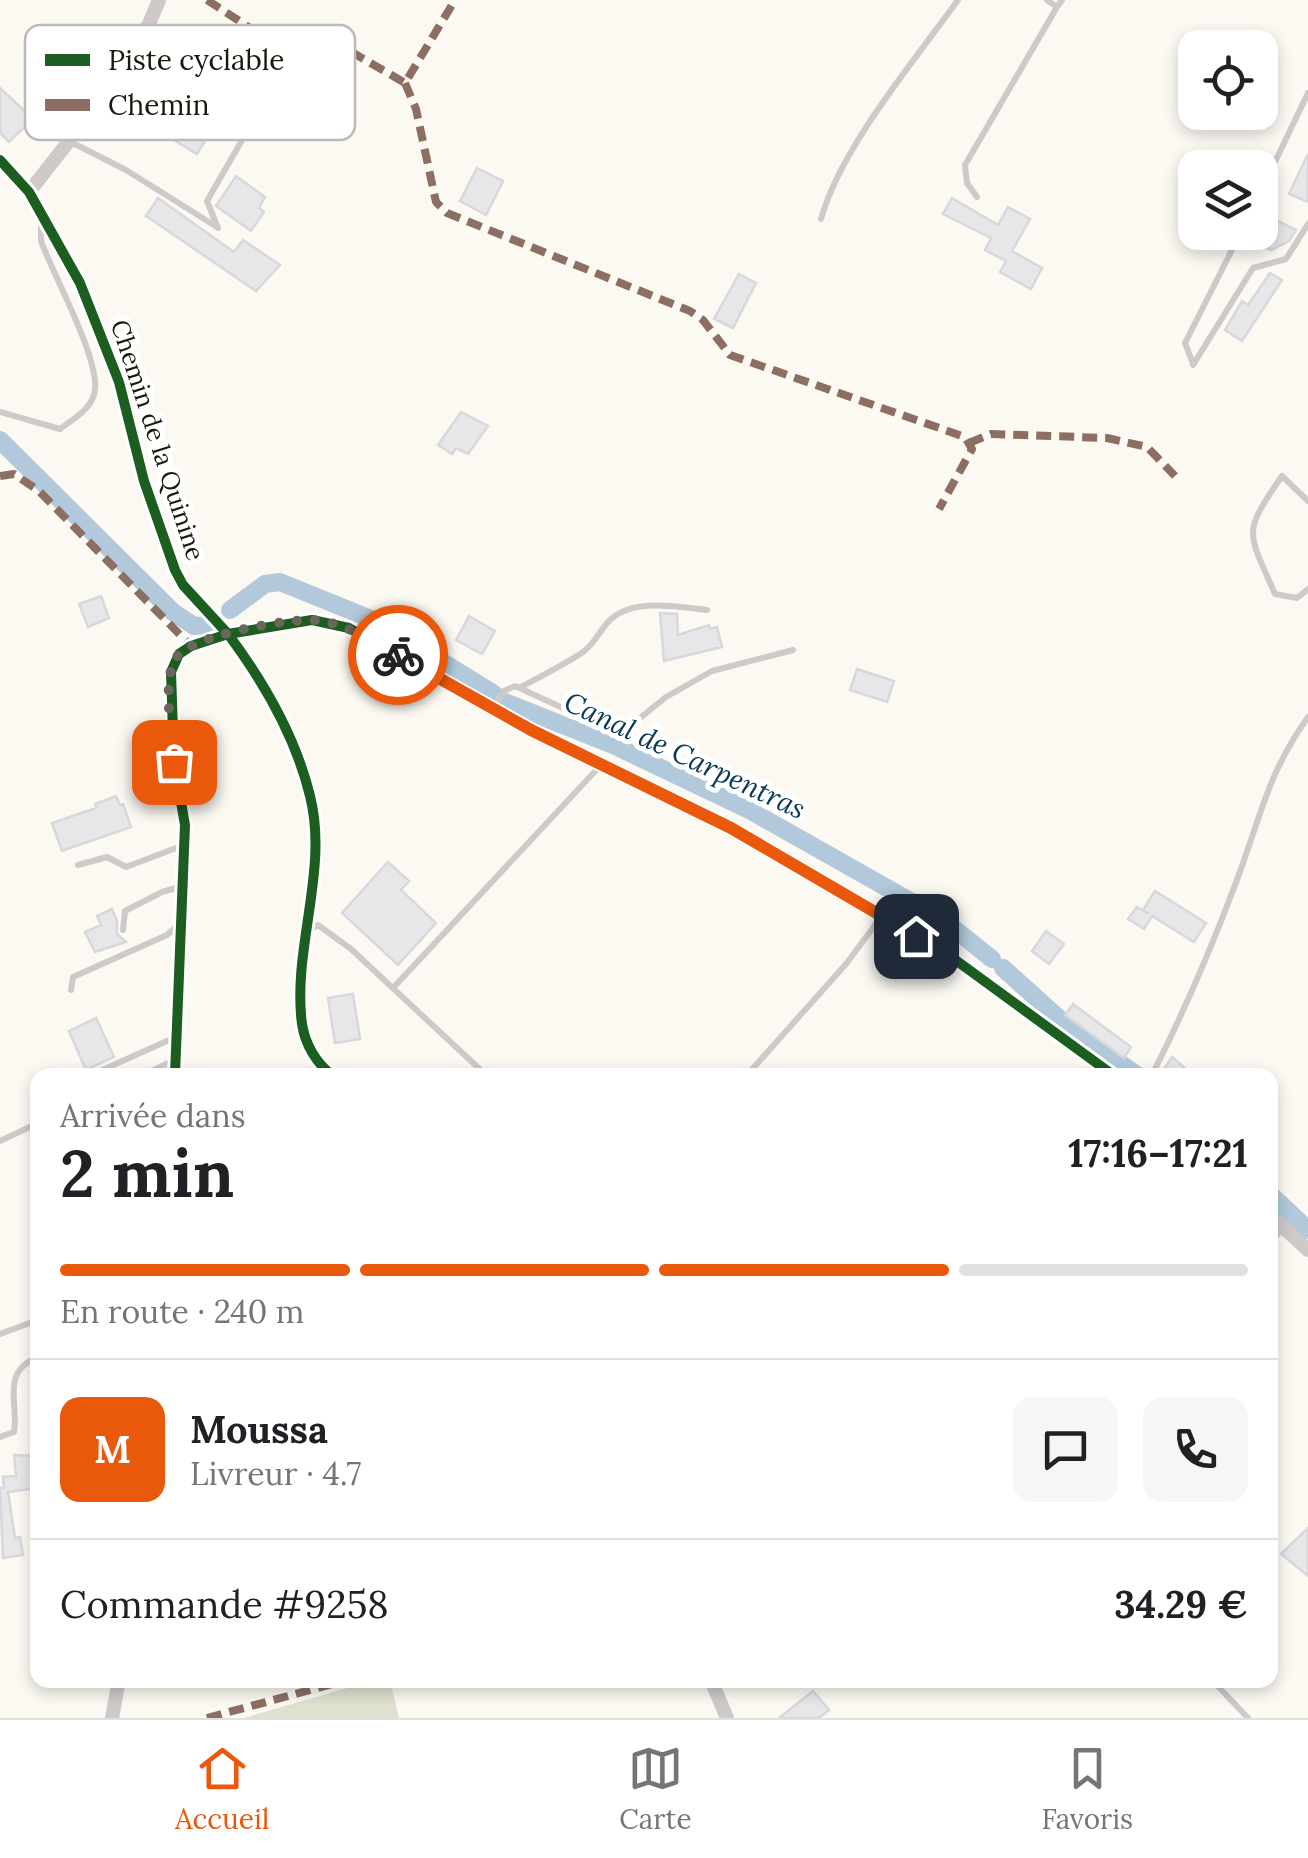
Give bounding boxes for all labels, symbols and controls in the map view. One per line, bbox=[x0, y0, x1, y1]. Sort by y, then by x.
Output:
legend bbox=[25, 25, 355, 140]
map controls bbox=[1178, 30, 1278, 250]
button: locate bbox=[1178, 30, 1278, 130]
text: Piste cyclable bbox=[108, 42, 285, 78]
text: Chemin bbox=[108, 87, 209, 123]
button: layers bbox=[1178, 150, 1278, 250]
street label: Chemin de la Quinine bbox=[104, 316, 212, 564]
courier bbox=[348, 605, 448, 705]
icon: bike bbox=[371, 628, 426, 683]
water label: Canal de Carpentras bbox=[559, 683, 811, 827]
pin bbox=[132, 720, 217, 805]
icon: bag bbox=[147, 735, 202, 790]
pin bbox=[874, 894, 959, 979]
icon: home bbox=[889, 909, 944, 964]
text: Arrivée dans bbox=[60, 1095, 246, 1136]
text: 17:16–17:21 bbox=[1068, 1129, 1248, 1177]
text: 2 min bbox=[60, 1132, 234, 1215]
text: En route · 240 m bbox=[60, 1291, 304, 1332]
button: chat bbox=[1013, 1397, 1118, 1502]
button: phone bbox=[1143, 1397, 1248, 1502]
text: Moussa bbox=[190, 1405, 328, 1453]
text: M bbox=[94, 1425, 131, 1473]
text: Livreur · 4.7 bbox=[190, 1453, 361, 1494]
text: Commande #9258 bbox=[60, 1580, 389, 1628]
text: 34.29 € bbox=[1114, 1580, 1248, 1628]
tab: Accueil bbox=[175, 1741, 269, 1837]
tab: Carte bbox=[619, 1741, 692, 1837]
tab: Favoris bbox=[1041, 1741, 1133, 1837]

